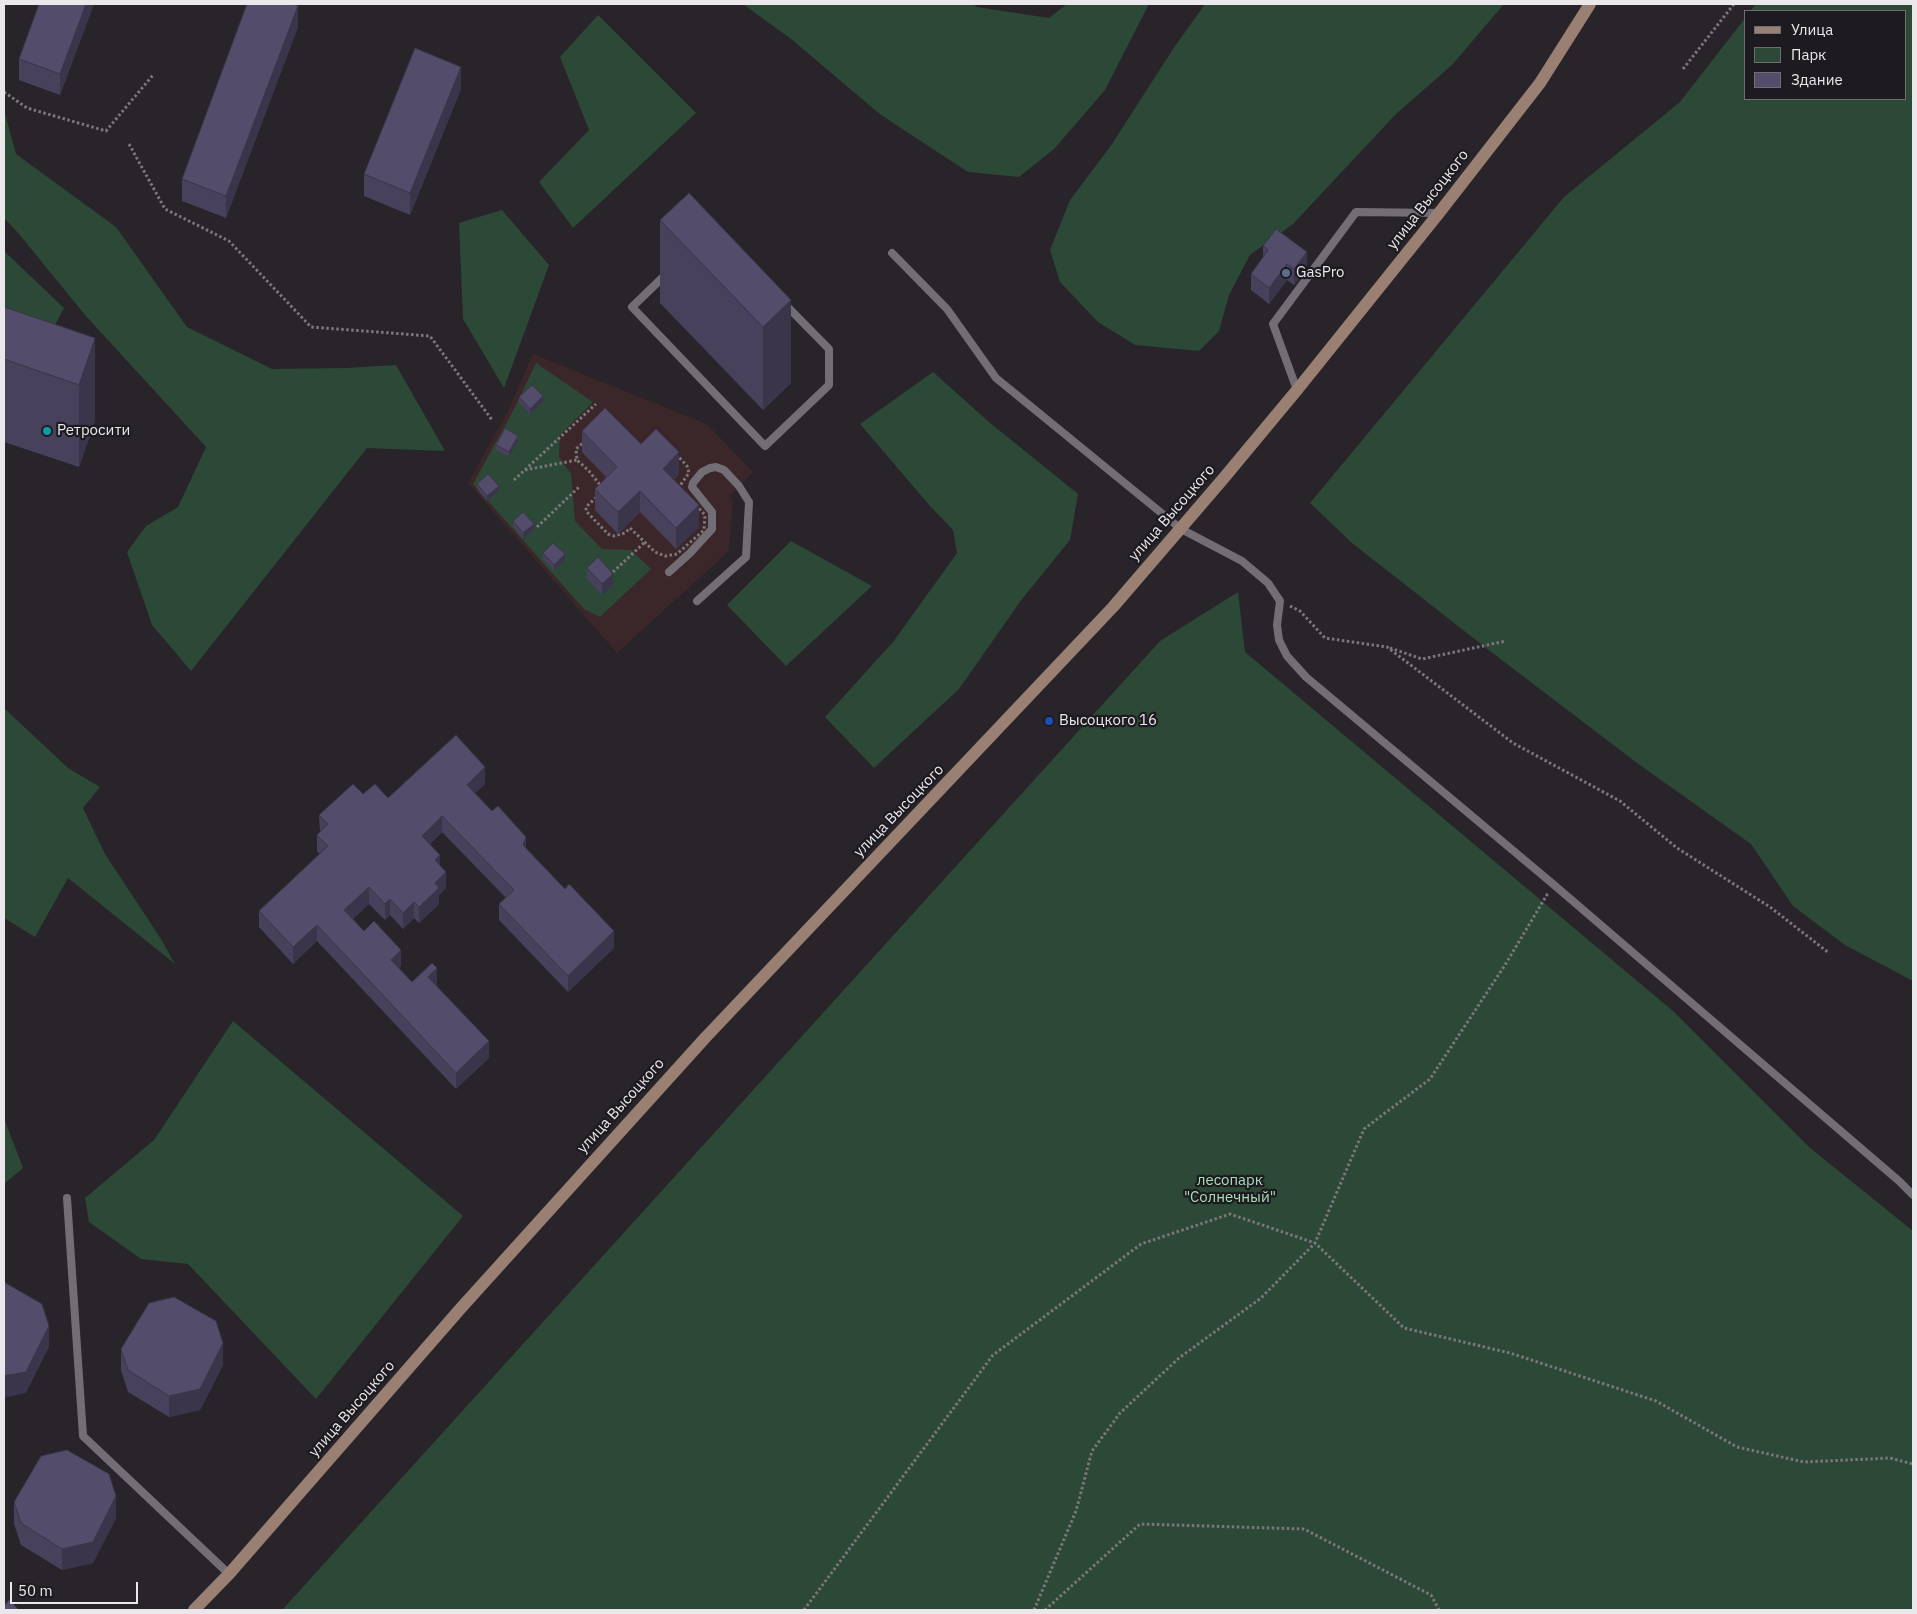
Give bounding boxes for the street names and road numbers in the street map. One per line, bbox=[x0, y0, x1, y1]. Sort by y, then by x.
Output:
street label: улица Высоцкого bbox=[1383, 147, 1473, 253]
street label: улица Высоцкого bbox=[1125, 461, 1219, 565]
street label: улица Высоцкого bbox=[850, 761, 948, 861]
street label: улица Высоцкого bbox=[574, 1055, 668, 1157]
street label: улица Высоцкого bbox=[305, 1357, 399, 1461]

